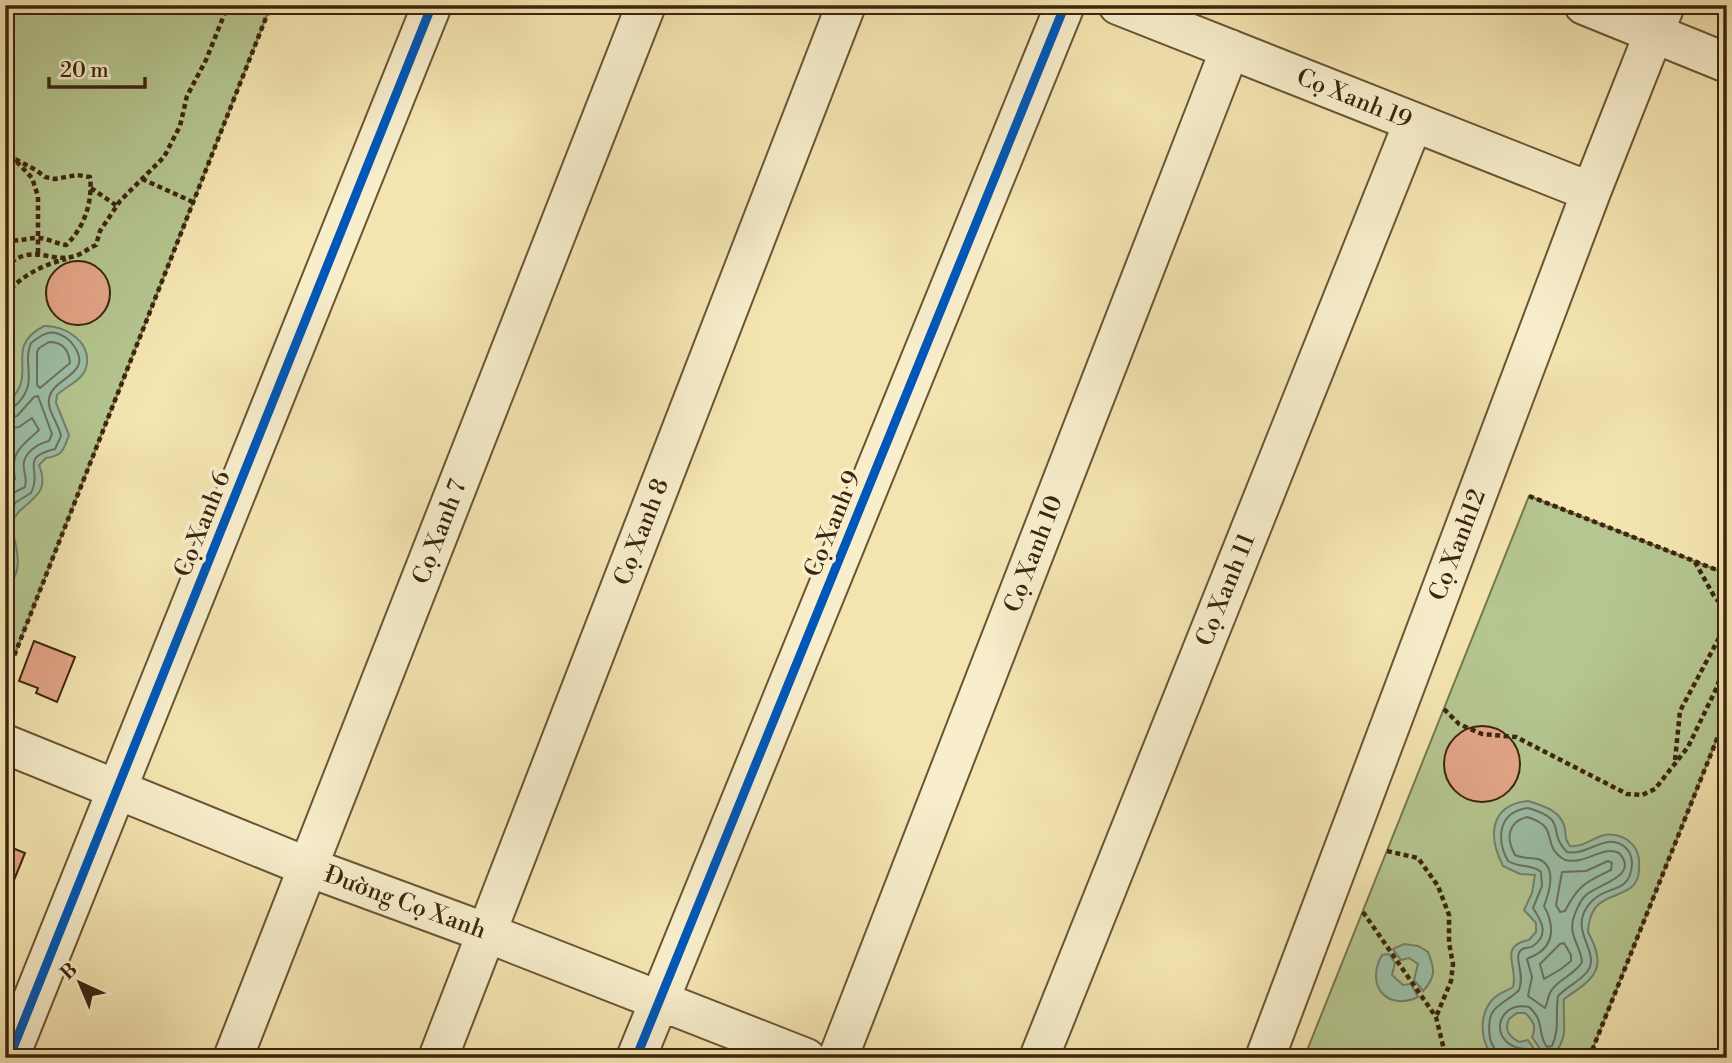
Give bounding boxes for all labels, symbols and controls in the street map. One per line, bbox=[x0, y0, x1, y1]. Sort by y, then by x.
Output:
scale bar bbox=[49, 46, 145, 90]
text: 20 m bbox=[60, 58, 109, 84]
street label: Cọ Xanh 19 bbox=[1292, 62, 1416, 136]
street label: Cọ Xanh 6 bbox=[168, 466, 238, 582]
street label: Cọ Xanh 9 bbox=[798, 466, 868, 582]
street label: Cọ Xanh 8 bbox=[608, 474, 676, 590]
street label: Cọ Xanh 7 bbox=[406, 475, 474, 589]
street label: Cọ Xanh12 bbox=[1423, 485, 1493, 605]
street label: Cọ Xanh 10 bbox=[998, 491, 1070, 617]
street label: Cọ Xanh 11 bbox=[1190, 529, 1262, 651]
street label: Đường Cọ Xanh bbox=[320, 860, 490, 946]
north arrow bbox=[46, 948, 116, 1018]
text: B bbox=[55, 958, 82, 985]

